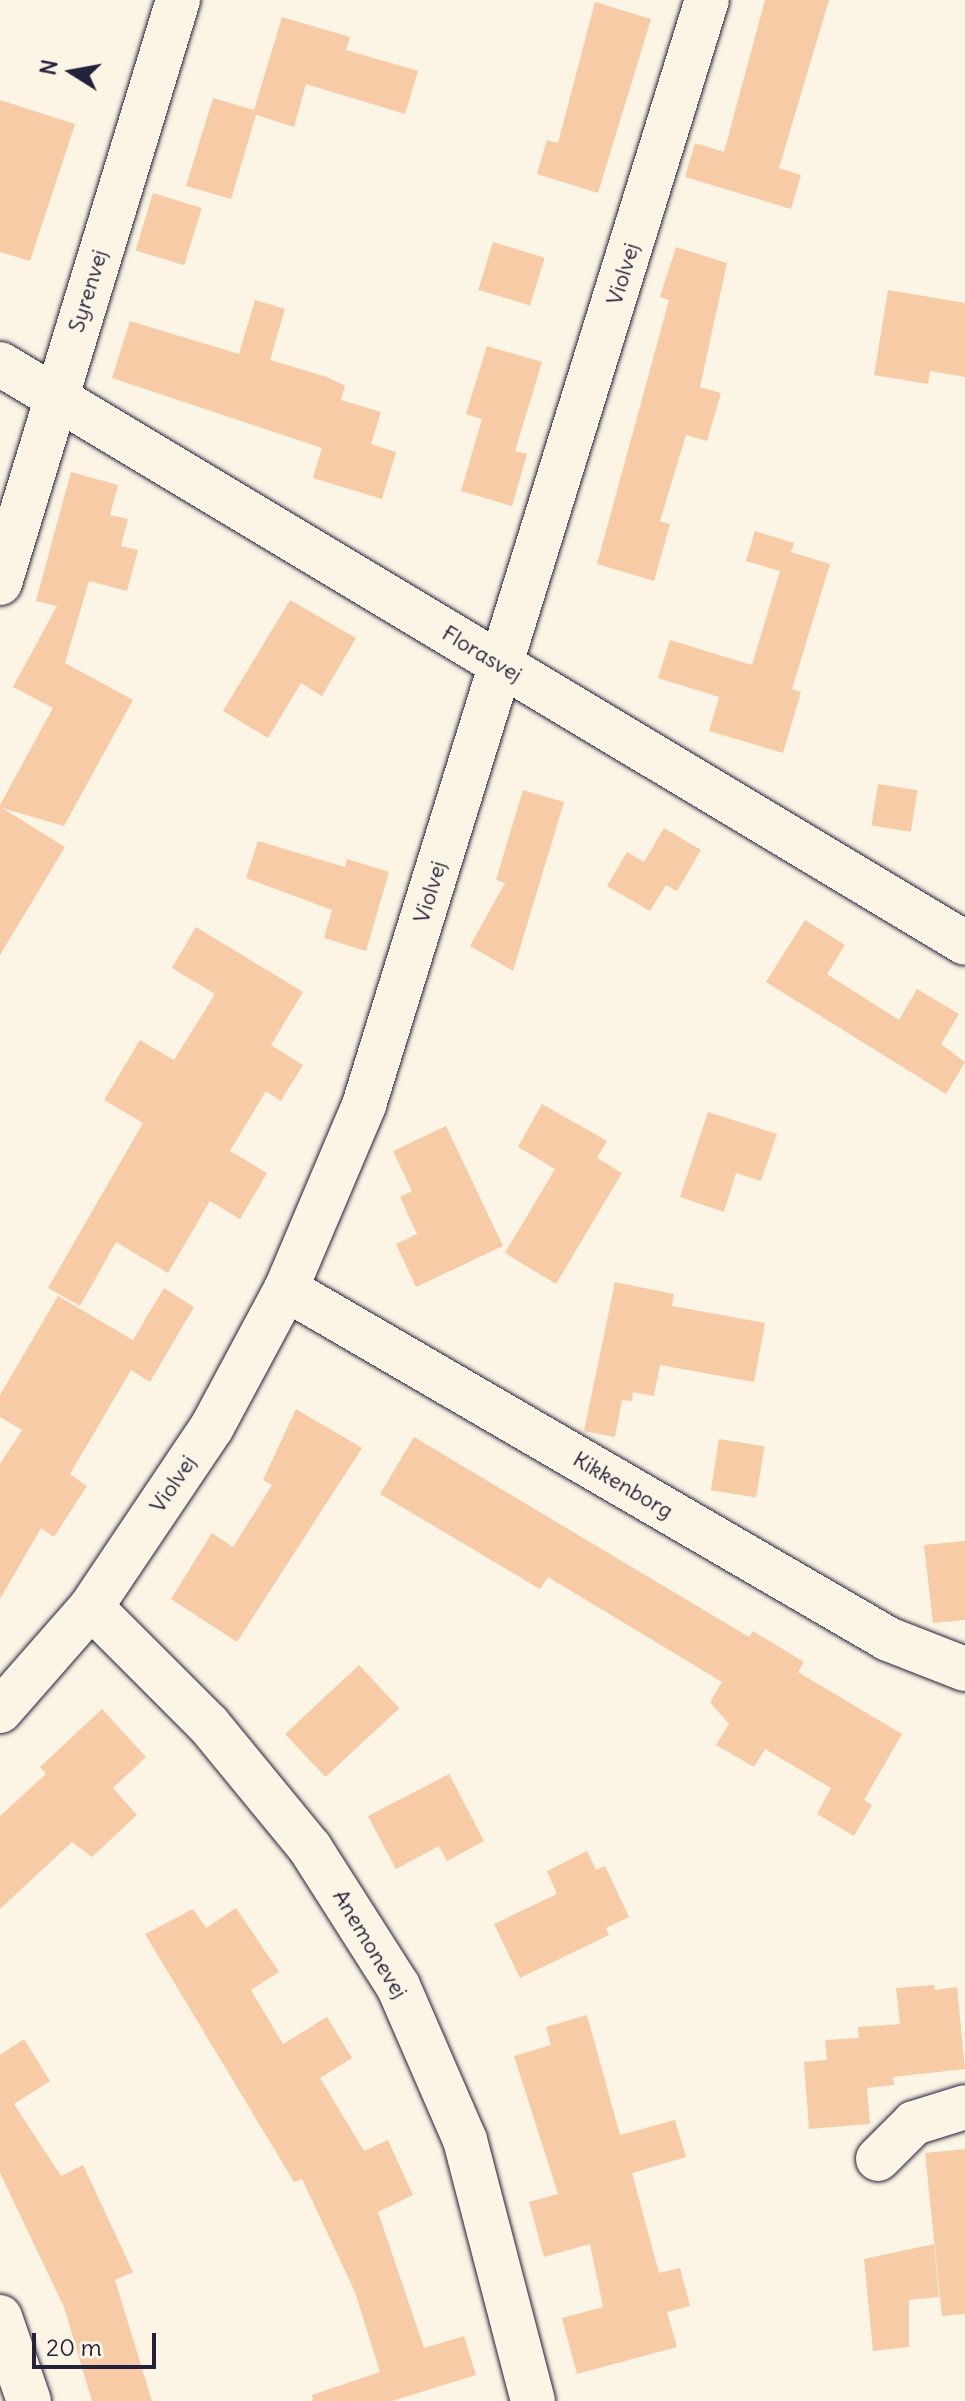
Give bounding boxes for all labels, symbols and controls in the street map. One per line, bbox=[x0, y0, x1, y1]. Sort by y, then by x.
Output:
north arrow bbox=[32, 32, 112, 112]
text: N bbox=[33, 57, 64, 78]
street label: Violvej bbox=[601, 240, 645, 308]
street label: Syrenvej bbox=[63, 247, 113, 335]
street label: Florasvej bbox=[437, 620, 527, 688]
street label: Violvej bbox=[408, 858, 452, 926]
street label: Kikkenborg bbox=[568, 1446, 678, 1524]
street label: Violvej bbox=[144, 1450, 202, 1518]
street label: Anemonevej bbox=[327, 1885, 413, 2003]
scale bar bbox=[36, 2317, 160, 2367]
text: 20 m bbox=[46, 2332, 102, 2362]

